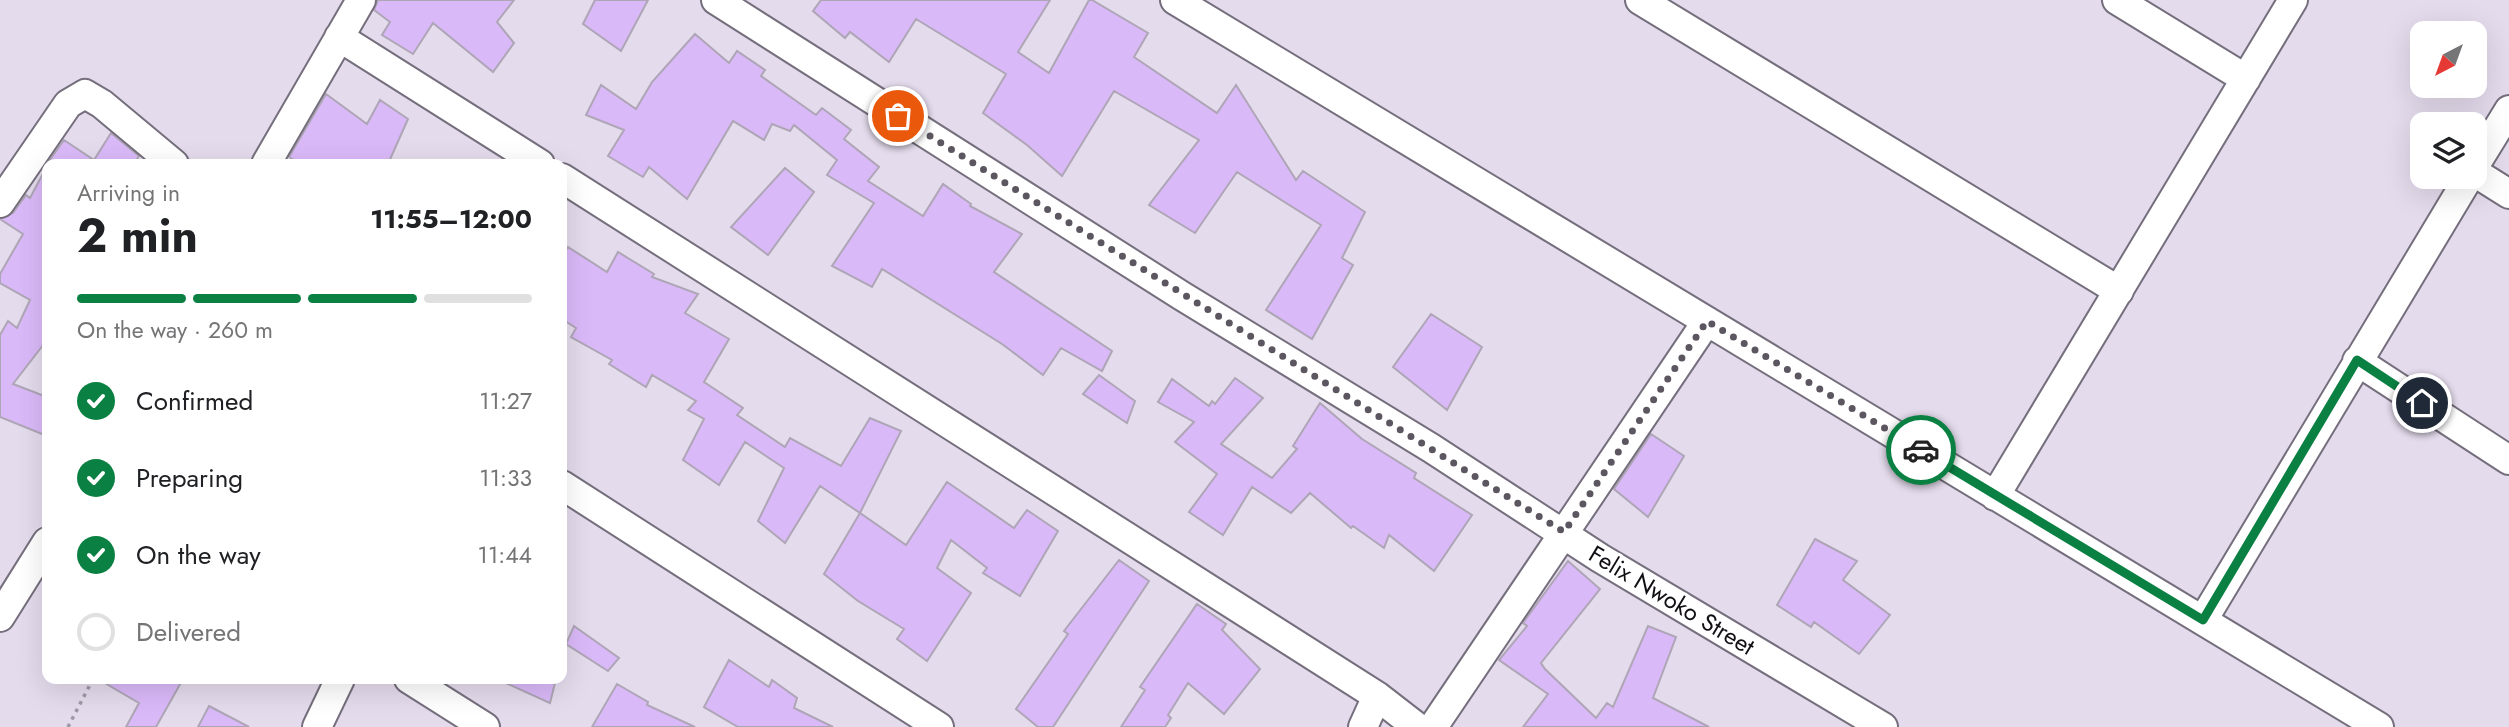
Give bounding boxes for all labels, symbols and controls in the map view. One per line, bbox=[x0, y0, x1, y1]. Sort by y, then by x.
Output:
north arrow bbox=[2410, 21, 2487, 98]
map controls bbox=[2410, 21, 2487, 189]
pin bbox=[868, 86, 928, 146]
icon: bag bbox=[879, 97, 917, 135]
button: layers bbox=[2410, 112, 2487, 189]
text: Arriving in bbox=[77, 176, 180, 210]
text: 11:55–12:00 bbox=[370, 200, 532, 238]
text: 2 min bbox=[77, 203, 198, 269]
text: On the way · 260 m bbox=[77, 313, 273, 347]
pin bbox=[2392, 373, 2452, 433]
icon: check bbox=[77, 382, 115, 420]
text: Confirmed bbox=[136, 382, 253, 420]
text: 11:27 bbox=[479, 384, 532, 418]
icon: home bbox=[2403, 384, 2441, 422]
courier bbox=[1886, 415, 1956, 485]
icon: car bbox=[1902, 431, 1940, 469]
icon: check bbox=[77, 459, 115, 497]
text: Preparing bbox=[136, 459, 243, 497]
text: 11:33 bbox=[479, 461, 532, 495]
icon: check bbox=[77, 536, 115, 574]
text: On the way bbox=[136, 536, 261, 574]
street label: Felix Nwoko Street bbox=[1582, 537, 1762, 664]
text: 11:44 bbox=[478, 538, 532, 572]
text: Delivered bbox=[136, 613, 241, 651]

